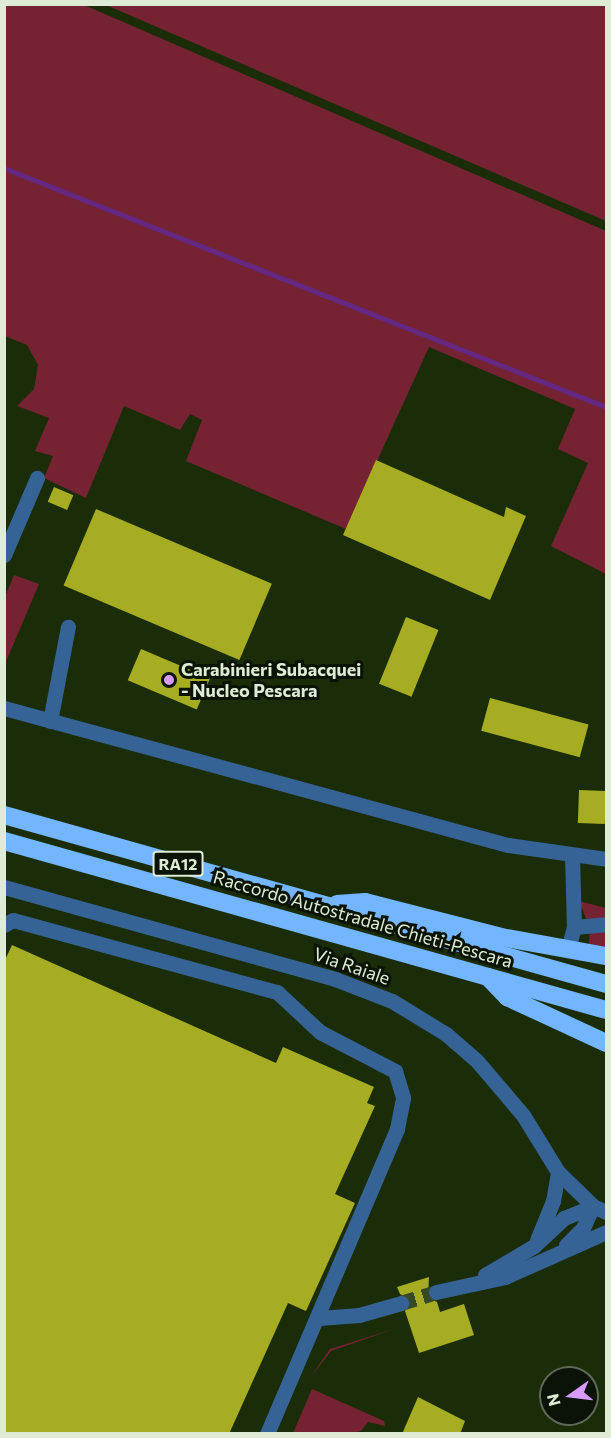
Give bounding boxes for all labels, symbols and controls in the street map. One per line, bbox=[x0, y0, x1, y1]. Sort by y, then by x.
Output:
place label: Carabinieri Subacquei - Nucleo Pescara bbox=[181, 659, 361, 702]
marker: Carabinieri Subacquei - Nucleo Pescara bbox=[162, 673, 176, 687]
road number: RA12 bbox=[152, 851, 204, 877]
street label: Raccordo Autostradale Chieti-Pescara bbox=[211, 866, 515, 972]
street label: Via Raiale bbox=[311, 943, 393, 989]
north arrow bbox=[539, 1366, 599, 1426]
text: N bbox=[542, 1392, 564, 1408]

